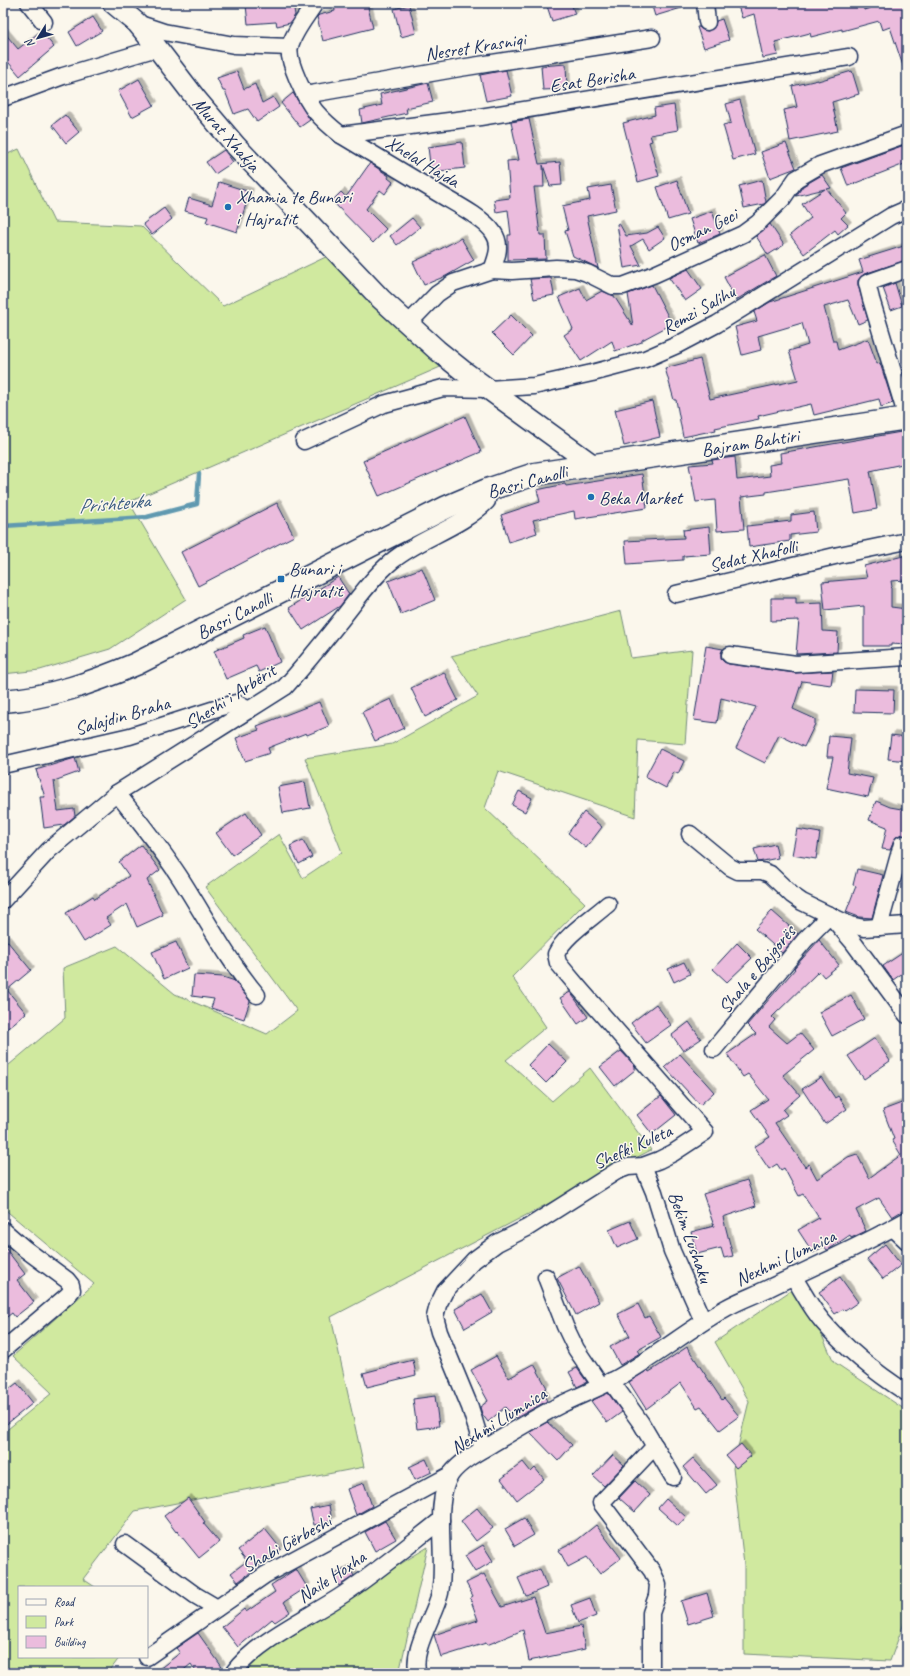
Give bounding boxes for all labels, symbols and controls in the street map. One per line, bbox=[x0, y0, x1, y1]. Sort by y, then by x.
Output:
north arrow bbox=[18, 18, 58, 58]
street label: Nesret Krasniqi bbox=[423, 27, 530, 67]
text: N bbox=[21, 35, 38, 51]
street label: Esat Berisha bbox=[548, 61, 638, 99]
street label: Murat Xhakja bbox=[187, 92, 266, 178]
street label: Xhelal Hajda bbox=[381, 131, 465, 194]
place label: Xhamia te Bunari i Hajratit bbox=[236, 185, 354, 231]
marker: Xhamia te Bunari i Hajratit bbox=[223, 202, 233, 212]
street label: Osman Geci bbox=[664, 202, 744, 257]
street label: Remzi Salihu bbox=[657, 279, 741, 340]
street label: Bajram Bahtiri bbox=[700, 423, 803, 463]
street label: Basri Canolli bbox=[485, 459, 572, 504]
place label: Beka Market bbox=[599, 486, 684, 510]
water label: Prishtevka bbox=[77, 488, 154, 519]
marker: Beka Market bbox=[586, 492, 596, 502]
street label: Sedat Xhafolli bbox=[707, 534, 802, 578]
place label: Bunari i Hajratit bbox=[289, 557, 344, 603]
marker: Bunari i Hajratit bbox=[276, 574, 286, 584]
street label: Basri Canolli bbox=[193, 586, 279, 645]
street label: Sheshi i Arbërit bbox=[181, 658, 282, 735]
street label: Salajdin Braha bbox=[72, 691, 174, 741]
street label: Shala e Bajgorës bbox=[713, 919, 802, 1019]
street label: Shefki Kuleta bbox=[589, 1118, 677, 1175]
street label: Bekim Lushaku bbox=[662, 1188, 718, 1288]
street label: Nexhmi Llumnica bbox=[731, 1224, 841, 1292]
street label: Nexhmi Llumnica bbox=[446, 1381, 552, 1460]
street label: Shabi Gërbeshi bbox=[237, 1508, 338, 1578]
street label: Naile Hoxha bbox=[293, 1544, 372, 1608]
legend bbox=[18, 1586, 148, 1658]
text: Road bbox=[54, 1594, 76, 1610]
text: Park bbox=[54, 1614, 75, 1630]
text: Building bbox=[54, 1634, 86, 1650]

